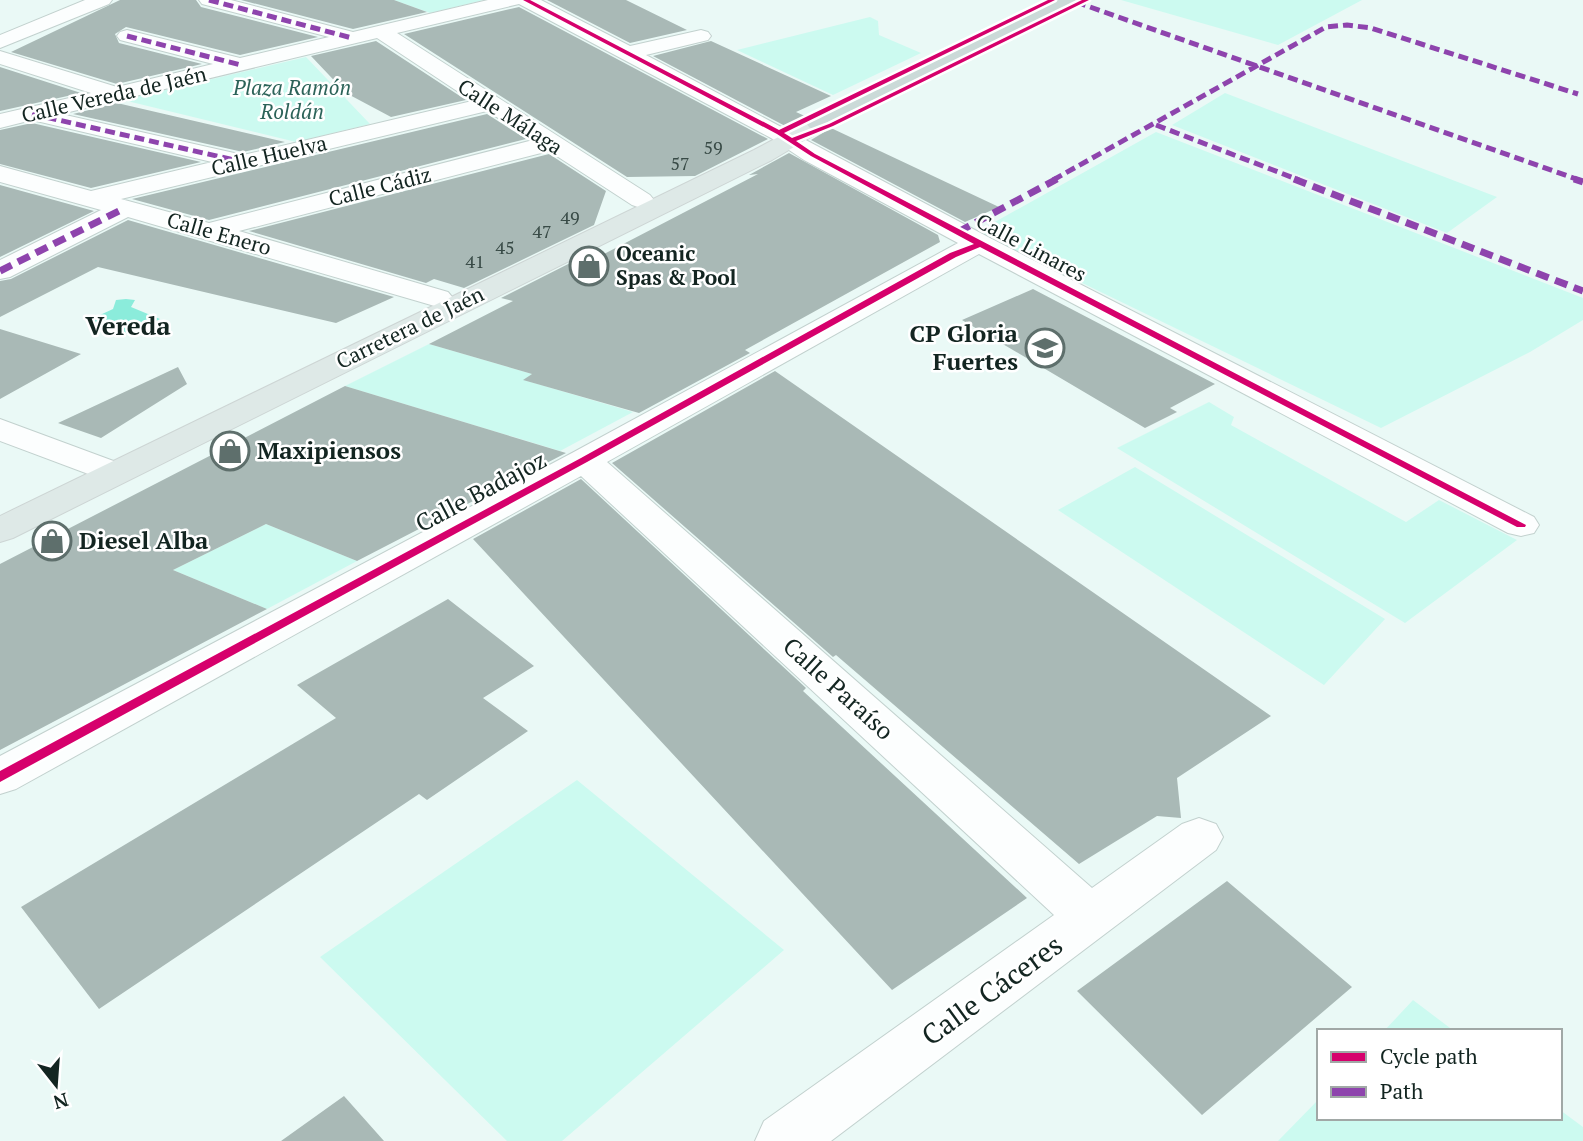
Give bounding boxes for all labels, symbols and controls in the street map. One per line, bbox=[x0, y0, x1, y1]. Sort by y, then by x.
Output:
street label: Calle Vereda de Jaén bbox=[19, 59, 209, 129]
street label: Calle Málaga bbox=[453, 72, 569, 161]
park label: Plaza Ramón Roldán bbox=[232, 73, 351, 125]
street label: Calle Huelva bbox=[208, 128, 330, 182]
house number: 59 bbox=[703, 135, 723, 159]
house number: 57 bbox=[670, 151, 690, 175]
street label: Calle Cádiz bbox=[326, 160, 434, 212]
street label: Calle Enero bbox=[164, 205, 275, 261]
house number: 49 bbox=[560, 205, 580, 229]
street label: Calle Linares bbox=[971, 206, 1092, 288]
house number: 47 bbox=[532, 219, 552, 243]
house number: 45 bbox=[495, 235, 515, 259]
place label: Oceanic Spas & Pool bbox=[616, 239, 737, 291]
shop icon: Oceanic Spas & Pool bbox=[568, 245, 610, 287]
house number: 41 bbox=[465, 249, 485, 273]
street label: Carretera de Jaén bbox=[331, 279, 489, 375]
district label: Vereda bbox=[85, 308, 171, 342]
place label: CP Gloria Fuertes bbox=[910, 317, 1019, 377]
school or university icon: CP Gloria Fuertes bbox=[1024, 327, 1066, 369]
shop icon: Maxipiensos bbox=[209, 430, 251, 472]
place label: Maxipiensos bbox=[257, 434, 401, 466]
street label: Calle Badajoz bbox=[410, 443, 552, 539]
shop icon: Diesel Alba bbox=[31, 520, 73, 562]
place label: Diesel Alba bbox=[79, 524, 209, 556]
street label: Calle Paraíso bbox=[776, 630, 901, 747]
street label: Calle Cáceres bbox=[914, 926, 1070, 1053]
legend bbox=[1317, 1029, 1562, 1120]
text: Cycle path bbox=[1380, 1042, 1478, 1070]
north arrow bbox=[21, 1050, 91, 1120]
text: Path bbox=[1380, 1077, 1423, 1105]
text: N bbox=[50, 1088, 72, 1116]

